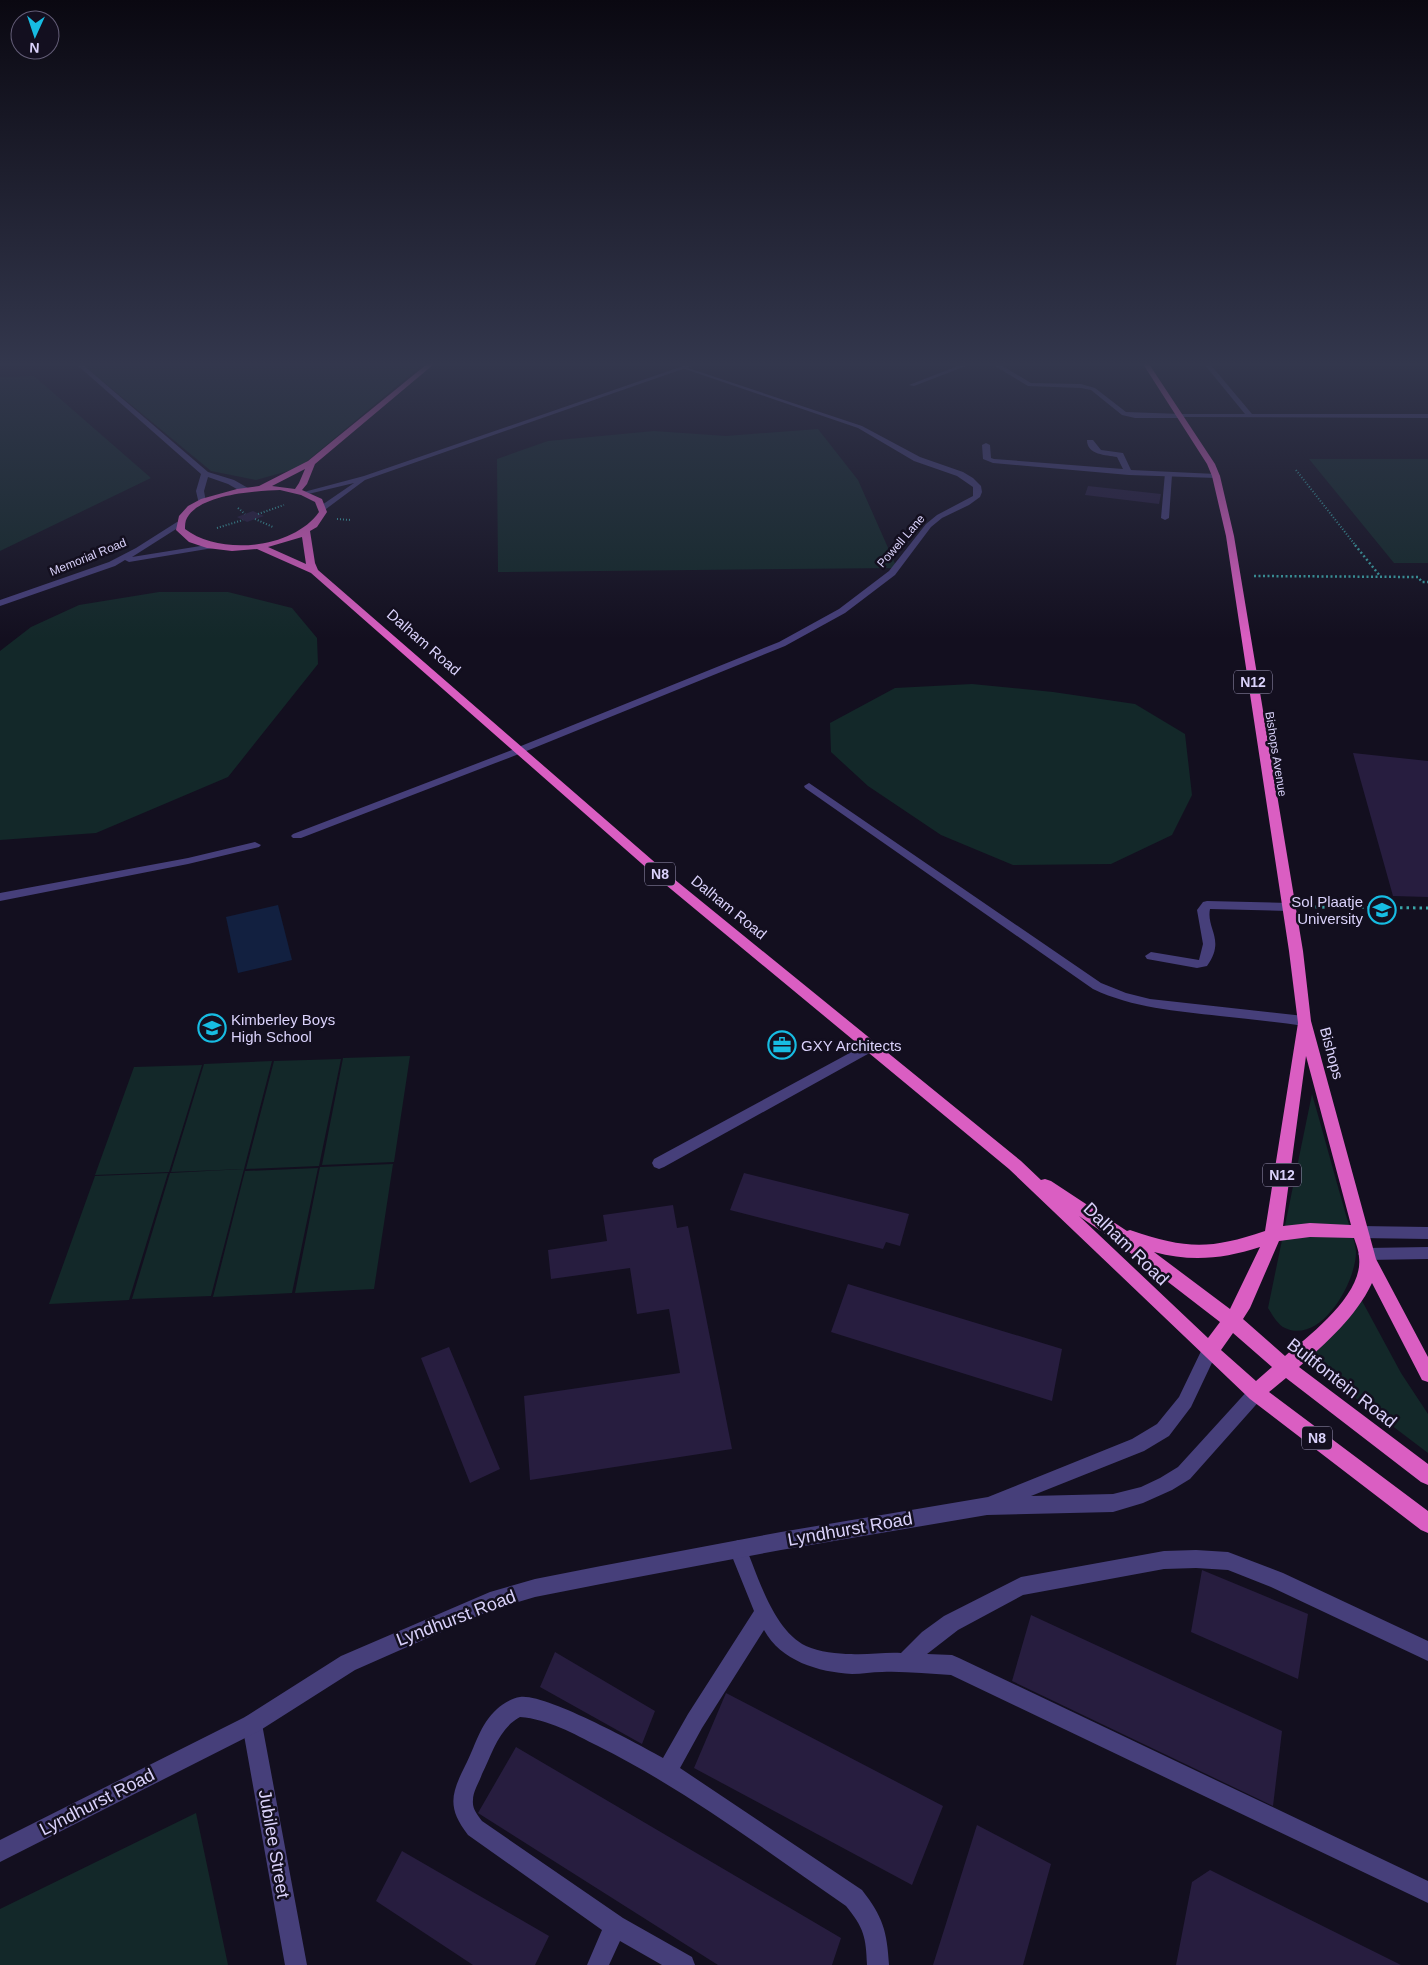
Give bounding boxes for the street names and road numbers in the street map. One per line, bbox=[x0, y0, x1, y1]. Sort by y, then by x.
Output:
street label: Powell Lane bbox=[874, 511, 928, 570]
street label: Memorial Road bbox=[48, 535, 128, 579]
street label: Dalham Road bbox=[384, 605, 464, 679]
road number: N12 bbox=[1234, 670, 1272, 694]
street label: Bishops Avenue bbox=[1262, 711, 1290, 798]
road number: N8 bbox=[645, 862, 675, 886]
street label: Dalham Road bbox=[688, 872, 770, 942]
street label: Bishops bbox=[1317, 1025, 1347, 1081]
road number: N12 bbox=[1263, 1164, 1301, 1186]
street label: Dalham Road bbox=[1079, 1199, 1173, 1289]
street label: Bultfontein Road bbox=[1283, 1334, 1401, 1432]
road number: N8 bbox=[1302, 1426, 1332, 1450]
street label: Lyndhurst Road bbox=[786, 1508, 914, 1550]
street label: Lyndhurst Road bbox=[393, 1586, 519, 1650]
street label: Lyndhurst Road bbox=[36, 1764, 158, 1840]
street label: Jubilee Street bbox=[255, 1788, 293, 1900]

